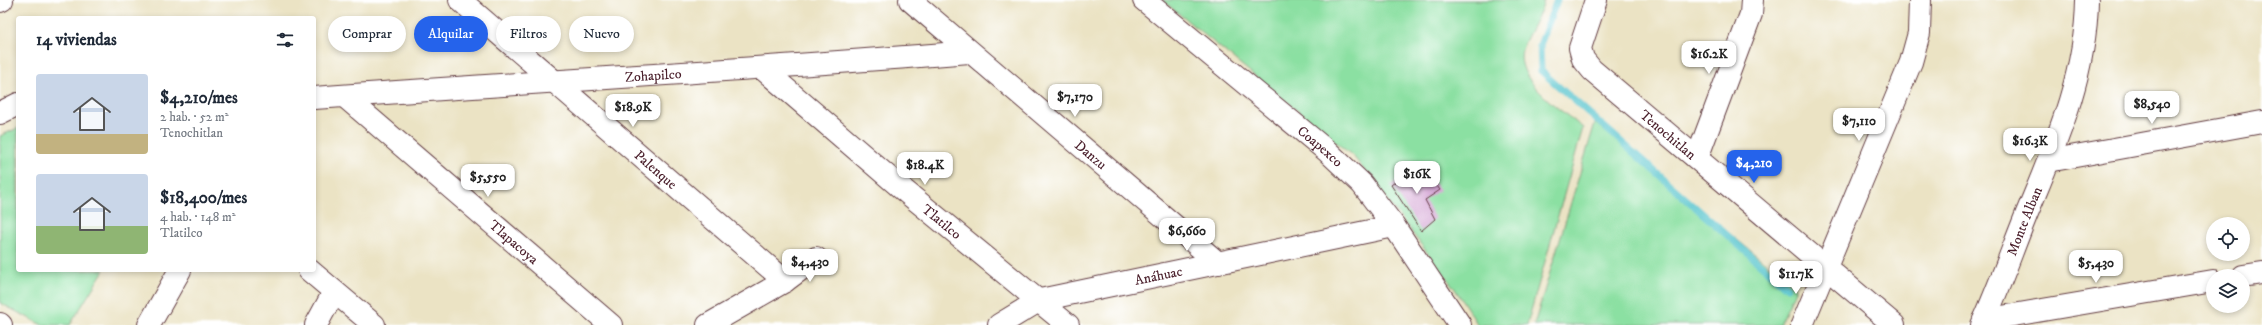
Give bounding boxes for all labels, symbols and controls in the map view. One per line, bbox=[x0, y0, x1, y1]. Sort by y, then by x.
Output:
chip: Comprar bbox=[328, 16, 406, 52]
chip: Alquilar bbox=[414, 16, 488, 52]
chip: Filtros bbox=[496, 16, 561, 52]
chip: Nuevo bbox=[569, 16, 634, 52]
text: 14 viviendas bbox=[36, 29, 117, 51]
icon: filters bbox=[274, 29, 296, 51]
pin: $16.2K bbox=[1676, 41, 1742, 75]
text: $16.2K bbox=[1690, 46, 1728, 62]
street label: Zohapilco bbox=[624, 65, 682, 87]
pin: $7,170 bbox=[1042, 84, 1108, 118]
text: $4,210/mes bbox=[160, 87, 238, 109]
text: $7,170 bbox=[1057, 89, 1093, 105]
icon: home bbox=[68, 90, 116, 138]
pin: $8,540 bbox=[2119, 91, 2185, 125]
pin: $18.9K bbox=[600, 94, 666, 128]
text: $8,540 bbox=[2133, 96, 2171, 112]
text: $18.9K bbox=[614, 99, 652, 115]
street label: Tenochitlan bbox=[1636, 106, 1700, 164]
pin: $7,110 bbox=[1826, 108, 1892, 142]
text: 2 hab. · 52 m² bbox=[160, 109, 229, 125]
text: $7,110 bbox=[1842, 113, 1876, 129]
street label: Coapexco bbox=[1293, 122, 1346, 171]
text: Tenochitlan bbox=[160, 125, 223, 141]
pin: $16.3K bbox=[1997, 128, 2063, 162]
text: $16.3K bbox=[2012, 133, 2048, 149]
street label: Danzu bbox=[1071, 137, 1110, 174]
street label: Palenque bbox=[630, 147, 681, 194]
pin: $4,210 bbox=[1721, 150, 1787, 184]
pin: $18.4K bbox=[892, 152, 958, 186]
text: $4,210 bbox=[1736, 155, 1772, 171]
text: $18.4K bbox=[906, 157, 944, 173]
pin: $16K bbox=[1393, 161, 1441, 195]
pin: $5,550 bbox=[455, 164, 521, 198]
text: $16K bbox=[1403, 166, 1431, 182]
text: $5,550 bbox=[470, 169, 506, 185]
street label: Monte Alban bbox=[2003, 184, 2047, 259]
text: $18,400/mes bbox=[160, 187, 247, 209]
icon: home bbox=[68, 190, 116, 238]
street label: Tlatilco bbox=[918, 201, 965, 244]
text: 4 hab. · 148 m² bbox=[160, 209, 236, 225]
street label: Tlapacoya bbox=[485, 216, 542, 269]
map controls bbox=[2206, 217, 2250, 313]
button: locate bbox=[2206, 217, 2250, 261]
pin: $6,660 bbox=[1154, 218, 1220, 252]
text: $6,660 bbox=[1168, 223, 1206, 239]
text: Tlatilco bbox=[160, 225, 203, 241]
pin: $4,430 bbox=[777, 249, 843, 283]
pin: $5,430 bbox=[2063, 250, 2129, 284]
text: $4,430 bbox=[791, 254, 829, 270]
text: $5,430 bbox=[2078, 255, 2114, 271]
pin: $11.7K bbox=[1763, 261, 1829, 295]
street label: Anáhuac bbox=[1133, 262, 1184, 290]
text: $11.7K bbox=[1779, 266, 1813, 282]
button: layers bbox=[2206, 269, 2250, 313]

